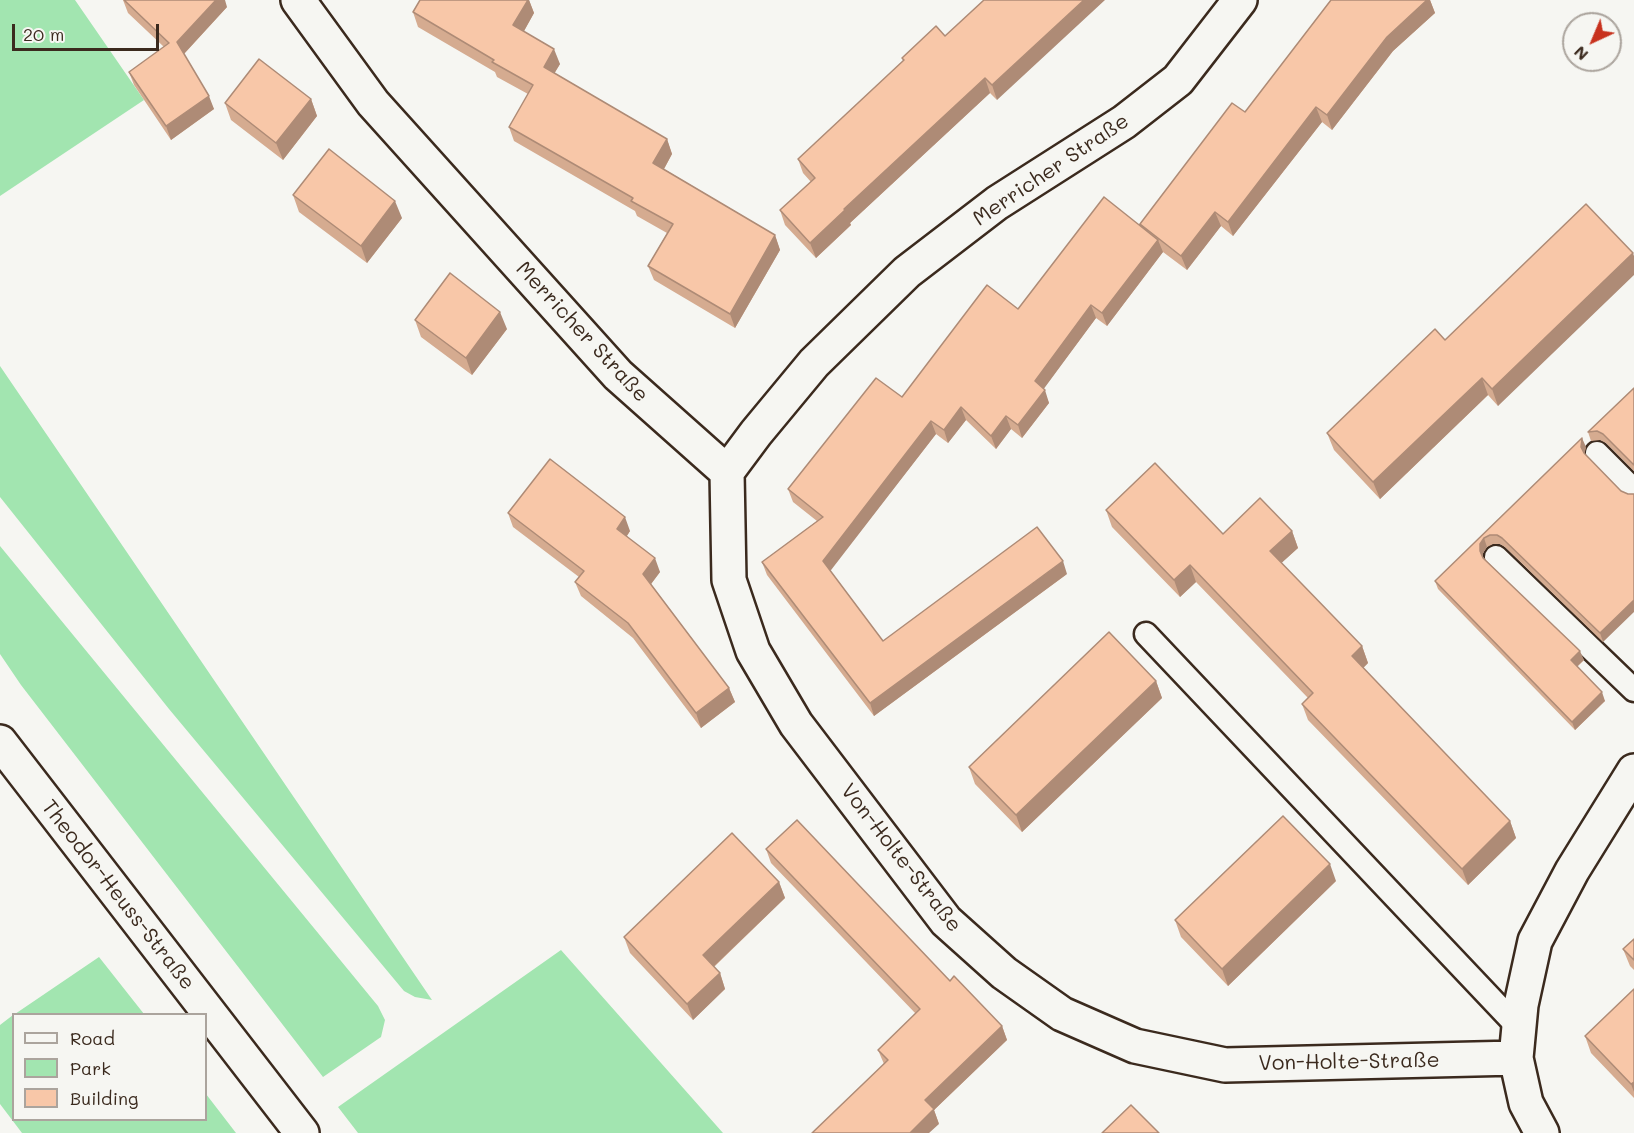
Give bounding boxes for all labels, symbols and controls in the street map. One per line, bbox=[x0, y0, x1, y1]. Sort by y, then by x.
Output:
scale bar bbox=[15, 12, 162, 50]
north arrow bbox=[1562, 12, 1622, 72]
text: 20 m bbox=[23, 22, 64, 46]
text: N bbox=[1569, 42, 1592, 66]
street label: Merricher Straße bbox=[968, 108, 1134, 232]
street label: Merricher Straße bbox=[510, 257, 654, 407]
street label: Von-Holte-Straße bbox=[835, 779, 967, 937]
street label: Theodor-Heuss-Straße bbox=[36, 795, 200, 995]
legend bbox=[12, 1013, 207, 1121]
text: Road bbox=[70, 1026, 115, 1050]
street label: Von-Holte-Straße bbox=[1258, 1048, 1440, 1076]
text: Park bbox=[70, 1056, 111, 1080]
text: Building bbox=[70, 1086, 138, 1110]

